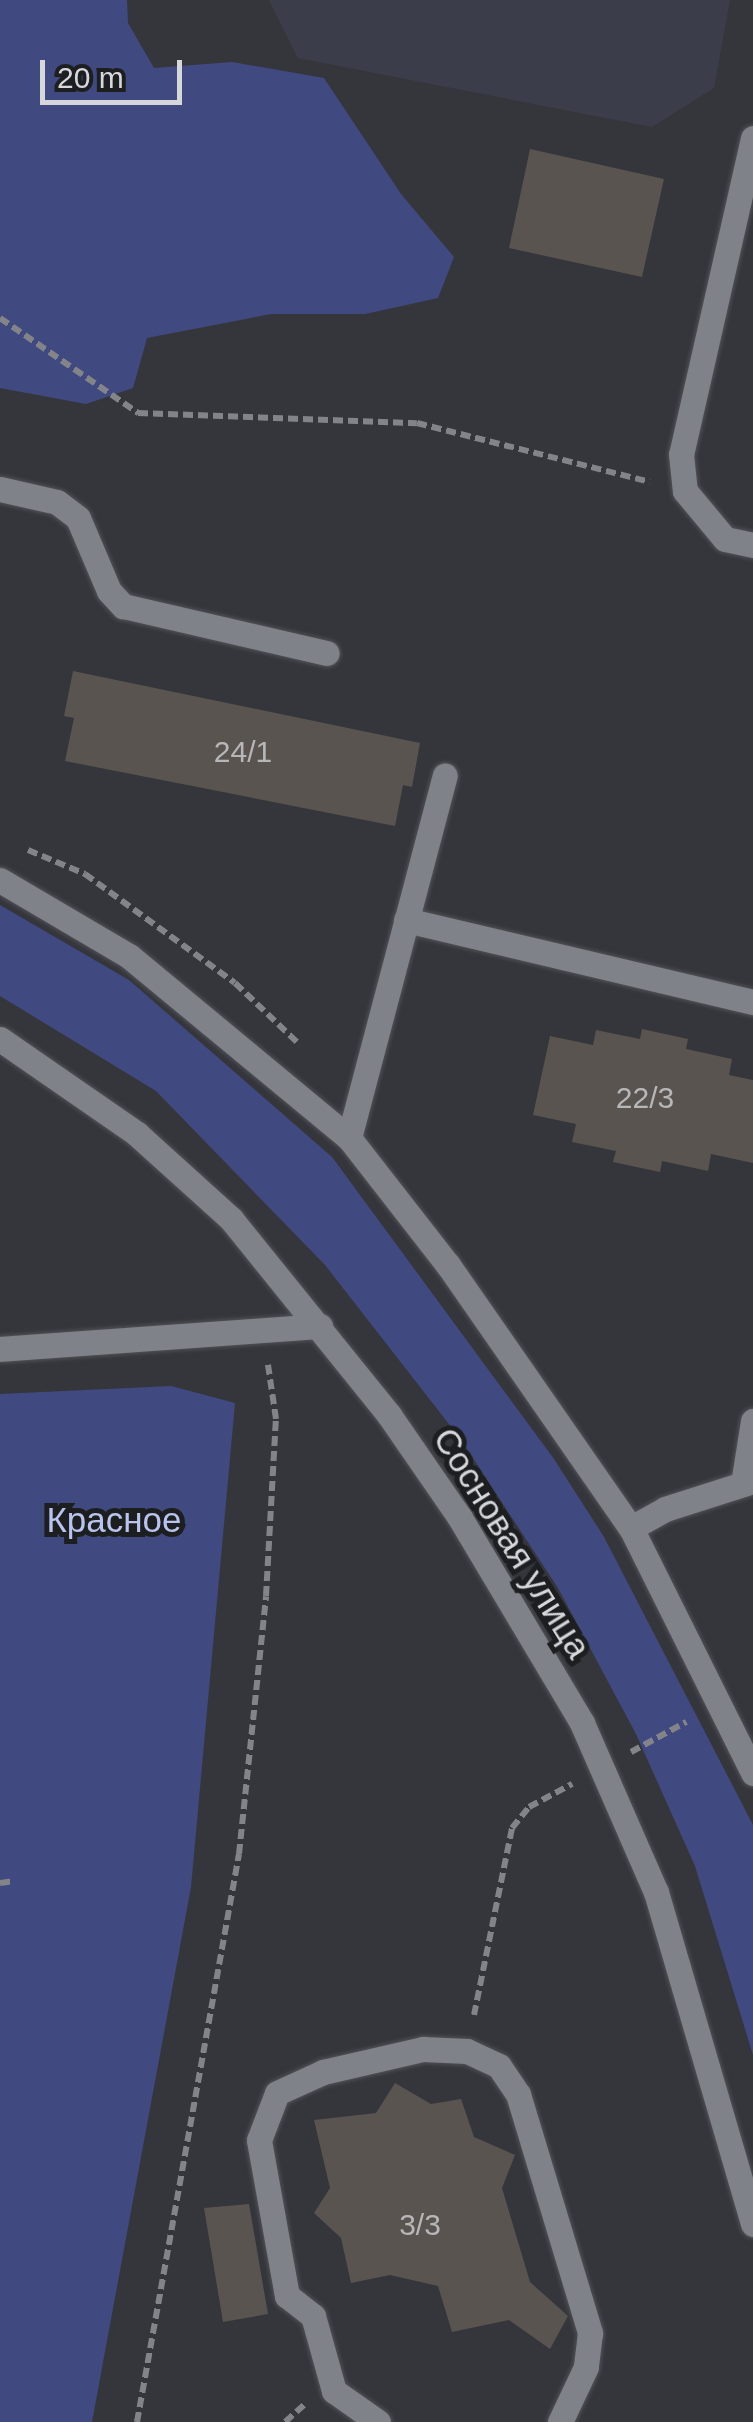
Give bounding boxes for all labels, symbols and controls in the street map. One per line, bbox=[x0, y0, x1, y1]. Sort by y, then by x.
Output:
scale bar bbox=[45, 40, 188, 102]
text: 20 m bbox=[57, 61, 124, 94]
house number: 24/1 bbox=[214, 734, 272, 770]
house number: 22/3 bbox=[616, 1080, 674, 1116]
street label: Сосновая улица bbox=[424, 1420, 600, 1666]
park label: Красное bbox=[46, 1499, 182, 1541]
house number: 3/3 bbox=[399, 2207, 441, 2243]

